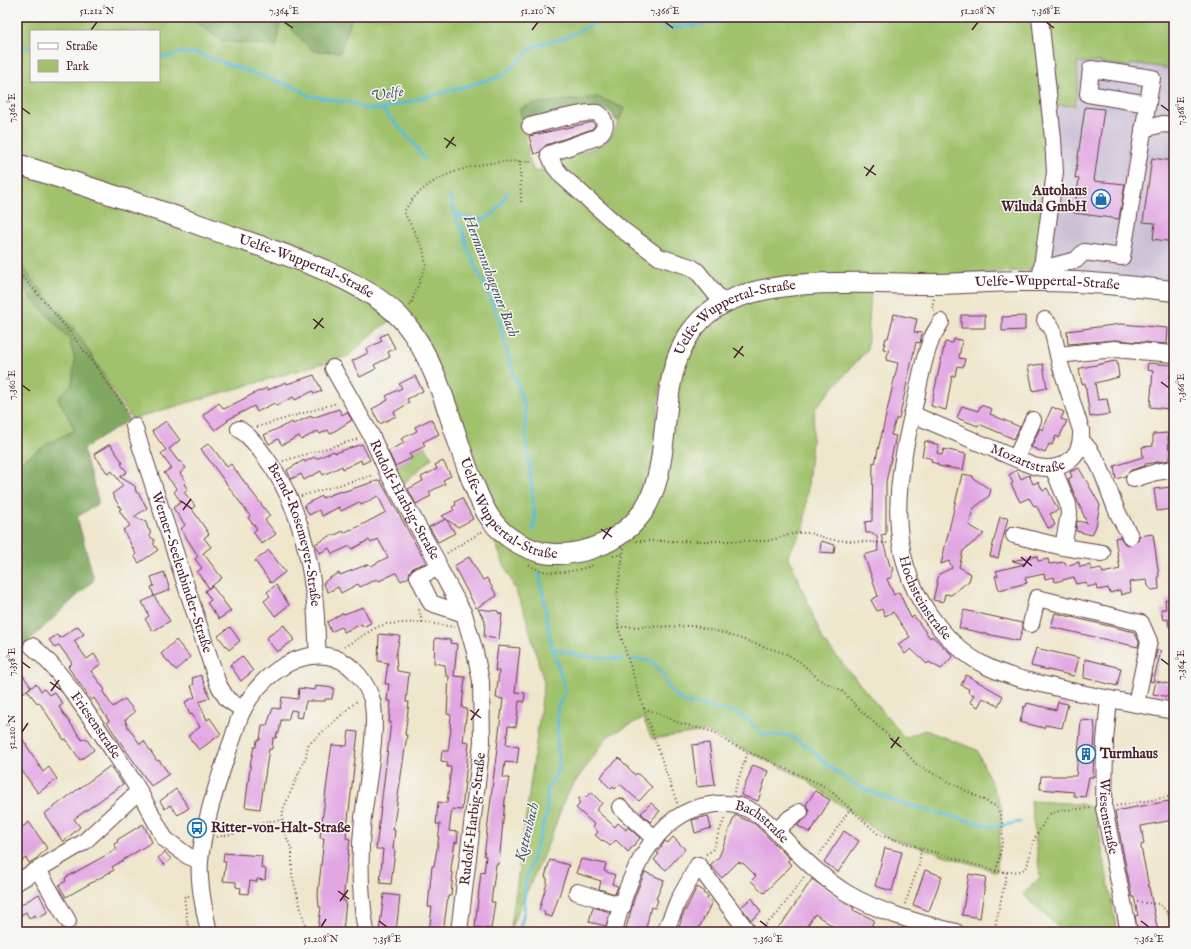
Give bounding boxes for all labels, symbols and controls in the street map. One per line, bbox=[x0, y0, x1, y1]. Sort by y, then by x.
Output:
text: 51.212°N bbox=[80, 5, 115, 18]
text: 7.364°E bbox=[269, 5, 299, 18]
text: 51.210°N bbox=[521, 5, 556, 18]
text: 7.366°E bbox=[650, 5, 680, 18]
text: 51.208°N bbox=[961, 5, 996, 18]
text: 7.368°E bbox=[1032, 5, 1060, 18]
legend bbox=[30, 30, 160, 82]
text: Straße bbox=[66, 39, 98, 54]
text: Park bbox=[66, 59, 89, 74]
water label: Uelfe bbox=[369, 82, 405, 106]
text: 7.362°E bbox=[6, 93, 19, 123]
text: 7.368°E bbox=[1175, 97, 1188, 125]
place label: Autohaus Wiluda GmbH bbox=[1000, 182, 1087, 216]
shop icon: Autohaus Wiluda GmbH bbox=[1090, 188, 1112, 210]
water label: Hermannshagener Bach bbox=[458, 211, 523, 341]
street label: Uelfe-Wuppertal-Straße bbox=[236, 230, 378, 303]
street label: Uelfe-Wuppertal-Straße bbox=[975, 272, 1121, 294]
street label: Uelfe-Wuppertal-Straße bbox=[670, 276, 797, 358]
text: 7.360°E bbox=[6, 370, 19, 400]
text: 7.366°E bbox=[1175, 373, 1188, 403]
street label: Rudolf-Harbig-Straße bbox=[365, 437, 444, 564]
street label: Mozartstraße bbox=[988, 440, 1068, 477]
street label: Uelfe-Wuppertal-Straße bbox=[455, 455, 558, 563]
street label: Bernd-Rosemeyer-Straße bbox=[263, 459, 324, 608]
street label: Werner-Seelenbinder-Straße bbox=[147, 490, 216, 656]
street label: Hochsteinstraße bbox=[894, 554, 955, 644]
text: 7.358°E bbox=[6, 648, 19, 676]
text: 7.364°E bbox=[1175, 650, 1188, 680]
street label: Friesenstraße bbox=[66, 688, 125, 763]
text: 51.210°N bbox=[6, 714, 19, 749]
building icon: Turmhaus bbox=[1075, 743, 1097, 765]
place label: Turmhaus bbox=[1099, 745, 1158, 763]
street label: Rudolf-Harbig-Straße bbox=[456, 751, 490, 886]
street label: Wiesenstraße bbox=[1095, 778, 1122, 857]
street label: Bachstraße bbox=[733, 796, 793, 848]
water label: Kottenbach bbox=[510, 800, 544, 864]
bus stop icon: Ritter-von-Halt-Straße bbox=[186, 817, 208, 839]
place label: Ritter-von-Halt-Straße bbox=[211, 819, 351, 837]
text: 51.208°N bbox=[304, 933, 339, 946]
text: 7.358°E bbox=[373, 933, 401, 946]
text: 7.360°E bbox=[753, 933, 783, 946]
text: 7.362°E bbox=[1134, 933, 1164, 946]

